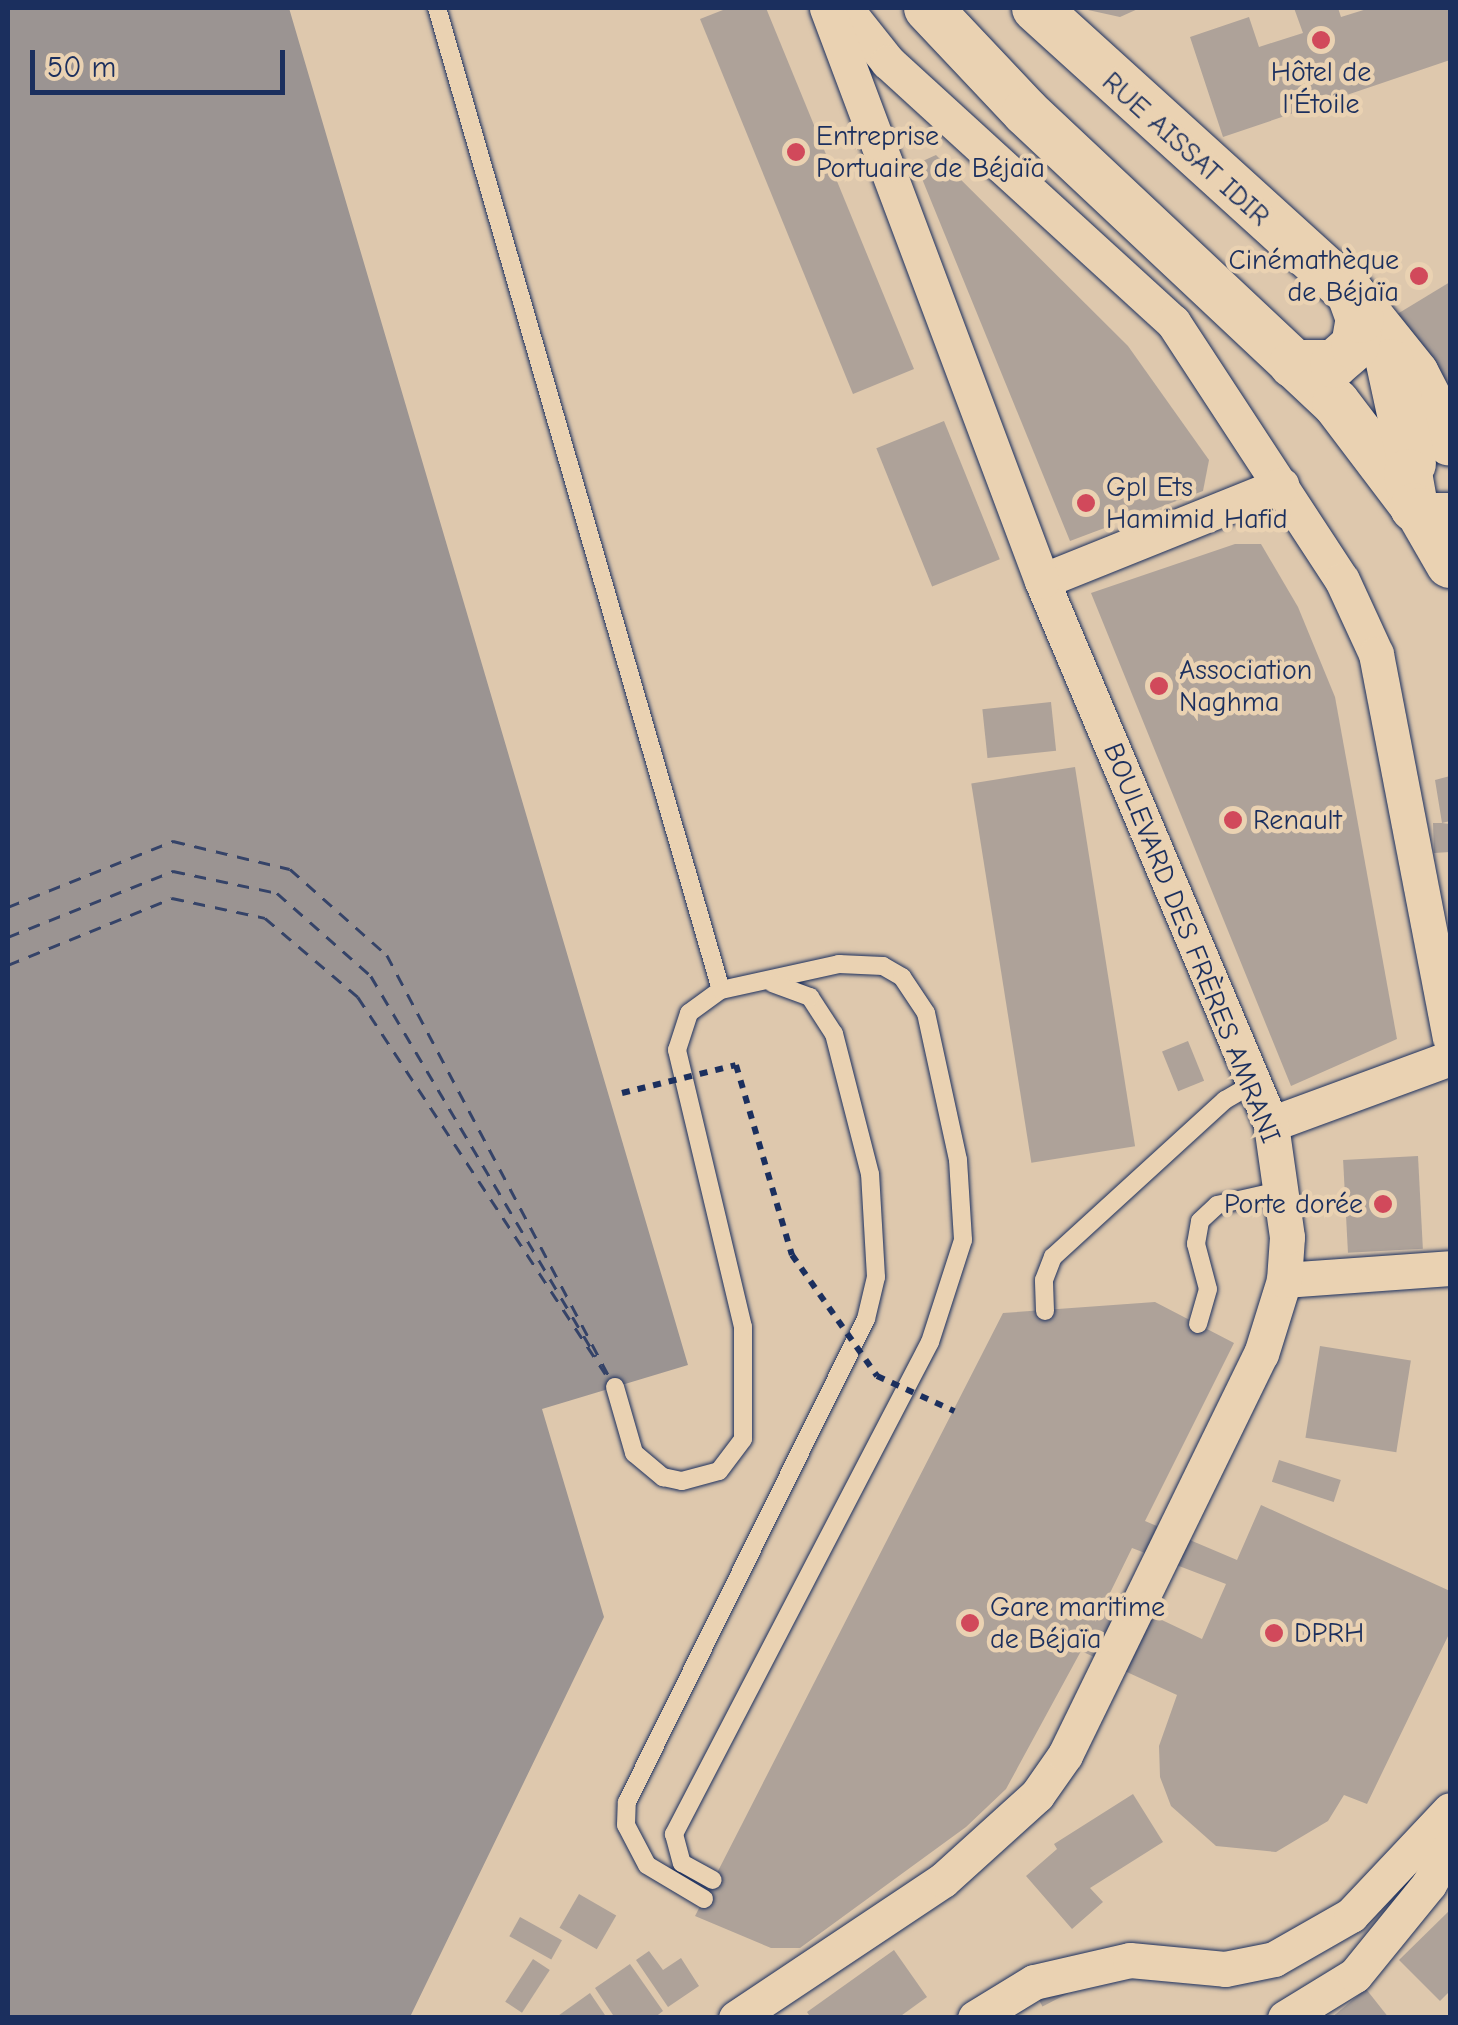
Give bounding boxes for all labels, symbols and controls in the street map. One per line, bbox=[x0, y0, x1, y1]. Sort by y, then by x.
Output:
marker: Hôtel de l'Étoile bbox=[1310, 29, 1332, 51]
scale bar bbox=[35, 30, 290, 92]
text: 50 m bbox=[47, 50, 116, 85]
place label: Hôtel de l'Étoile bbox=[1271, 55, 1371, 121]
street label: RUE AISSAT IDIR bbox=[1095, 65, 1277, 233]
place label: Entreprise Portuaire de Béjaïa bbox=[816, 119, 1045, 185]
marker: Entreprise Portuaire de Béjaïa bbox=[785, 141, 807, 163]
place label: Cinémathèque de Béjaïa bbox=[1229, 243, 1399, 309]
marker: Cinémathèque de Béjaïa bbox=[1408, 265, 1430, 287]
place label: Gpl Ets Hamimid Hafid bbox=[1106, 470, 1288, 536]
marker: Gpl Ets Hamimid Hafid bbox=[1075, 492, 1097, 514]
place label: Association Naghma bbox=[1179, 653, 1312, 719]
marker: Association Naghma bbox=[1148, 675, 1170, 697]
street label: BOULEVARD DES FRÈRES AMRANI bbox=[1096, 738, 1288, 1148]
place label: Renault bbox=[1253, 803, 1342, 837]
marker: Renault bbox=[1222, 809, 1244, 831]
place label: Porte dorée bbox=[1224, 1187, 1363, 1221]
marker: Porte dorée bbox=[1372, 1193, 1394, 1215]
place label: Gare maritime de Béjaïa bbox=[990, 1590, 1165, 1656]
marker: Gare maritime de Béjaïa bbox=[959, 1612, 981, 1634]
place label: DPRH bbox=[1294, 1616, 1364, 1650]
marker: DPRH bbox=[1263, 1622, 1285, 1644]

